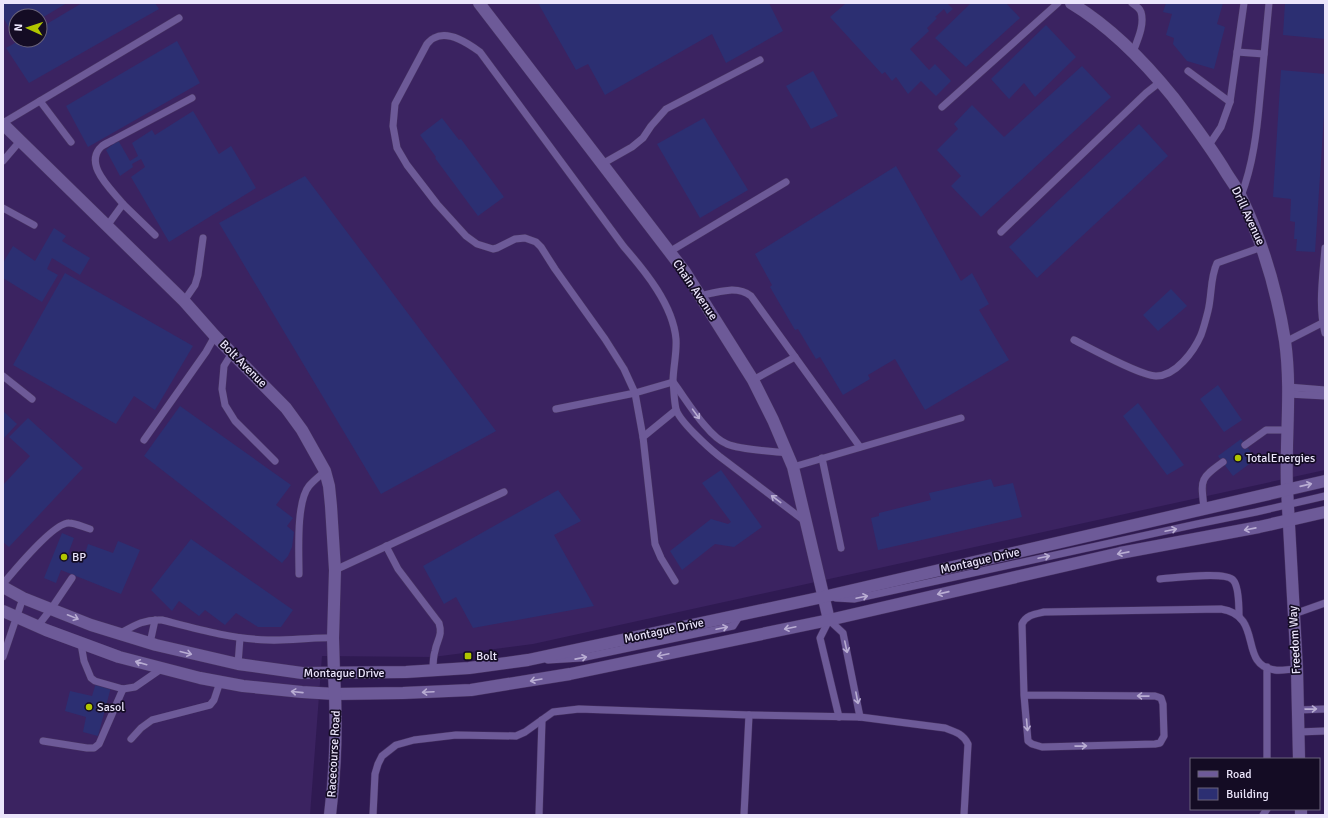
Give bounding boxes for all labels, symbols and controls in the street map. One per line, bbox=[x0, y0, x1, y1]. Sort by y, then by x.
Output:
north arrow bbox=[8, 8, 48, 48]
text: N bbox=[12, 23, 25, 32]
street label: Drill Avenue bbox=[1228, 184, 1268, 248]
street label: Chain Avenue bbox=[669, 257, 721, 323]
street label: Bolt Avenue bbox=[216, 337, 270, 391]
one-way arrow bbox=[692, 408, 700, 419]
place label: TotalEnergies bbox=[1246, 451, 1315, 466]
marker: TotalEnergies bbox=[1233, 453, 1243, 463]
one-way arrow bbox=[1299, 481, 1312, 488]
one-way arrow bbox=[770, 495, 781, 503]
one-way arrow bbox=[1164, 525, 1177, 533]
one-way arrow bbox=[1244, 525, 1257, 533]
street label: Montague Drive bbox=[939, 545, 1021, 577]
one-way arrow bbox=[1117, 549, 1130, 557]
place label: BP bbox=[72, 550, 86, 565]
marker: BP bbox=[59, 552, 69, 562]
one-way arrow bbox=[1037, 553, 1050, 561]
one-way arrow bbox=[937, 590, 950, 598]
one-way arrow bbox=[855, 592, 868, 600]
street label: Freedom Way bbox=[1286, 605, 1304, 674]
one-way arrow bbox=[66, 614, 78, 622]
street label: Montague Drive bbox=[623, 615, 705, 647]
one-way arrow bbox=[715, 624, 728, 632]
one-way arrow bbox=[784, 625, 797, 633]
one-way arrow bbox=[843, 640, 851, 653]
one-way arrow bbox=[180, 649, 193, 657]
place label: Bolt bbox=[476, 649, 497, 664]
marker: Bolt bbox=[463, 651, 473, 661]
one-way arrow bbox=[657, 651, 670, 659]
one-way arrow bbox=[574, 654, 587, 662]
one-way arrow bbox=[135, 659, 148, 666]
street label: Montague Drive bbox=[303, 666, 385, 681]
one-way arrow bbox=[529, 676, 542, 684]
one-way arrow bbox=[290, 688, 303, 695]
one-way arrow bbox=[422, 688, 435, 696]
one-way arrow bbox=[853, 691, 861, 704]
one-way arrow bbox=[1137, 692, 1150, 700]
place label: Sasol bbox=[97, 700, 125, 715]
marker: Sasol bbox=[84, 702, 94, 712]
one-way arrow bbox=[1304, 706, 1317, 713]
street label: Racecourse Road bbox=[324, 710, 344, 798]
one-way arrow bbox=[1023, 718, 1031, 731]
one-way arrow bbox=[1074, 742, 1087, 750]
legend bbox=[1190, 758, 1320, 810]
text: Road bbox=[1226, 767, 1252, 782]
text: Building bbox=[1226, 787, 1269, 802]

